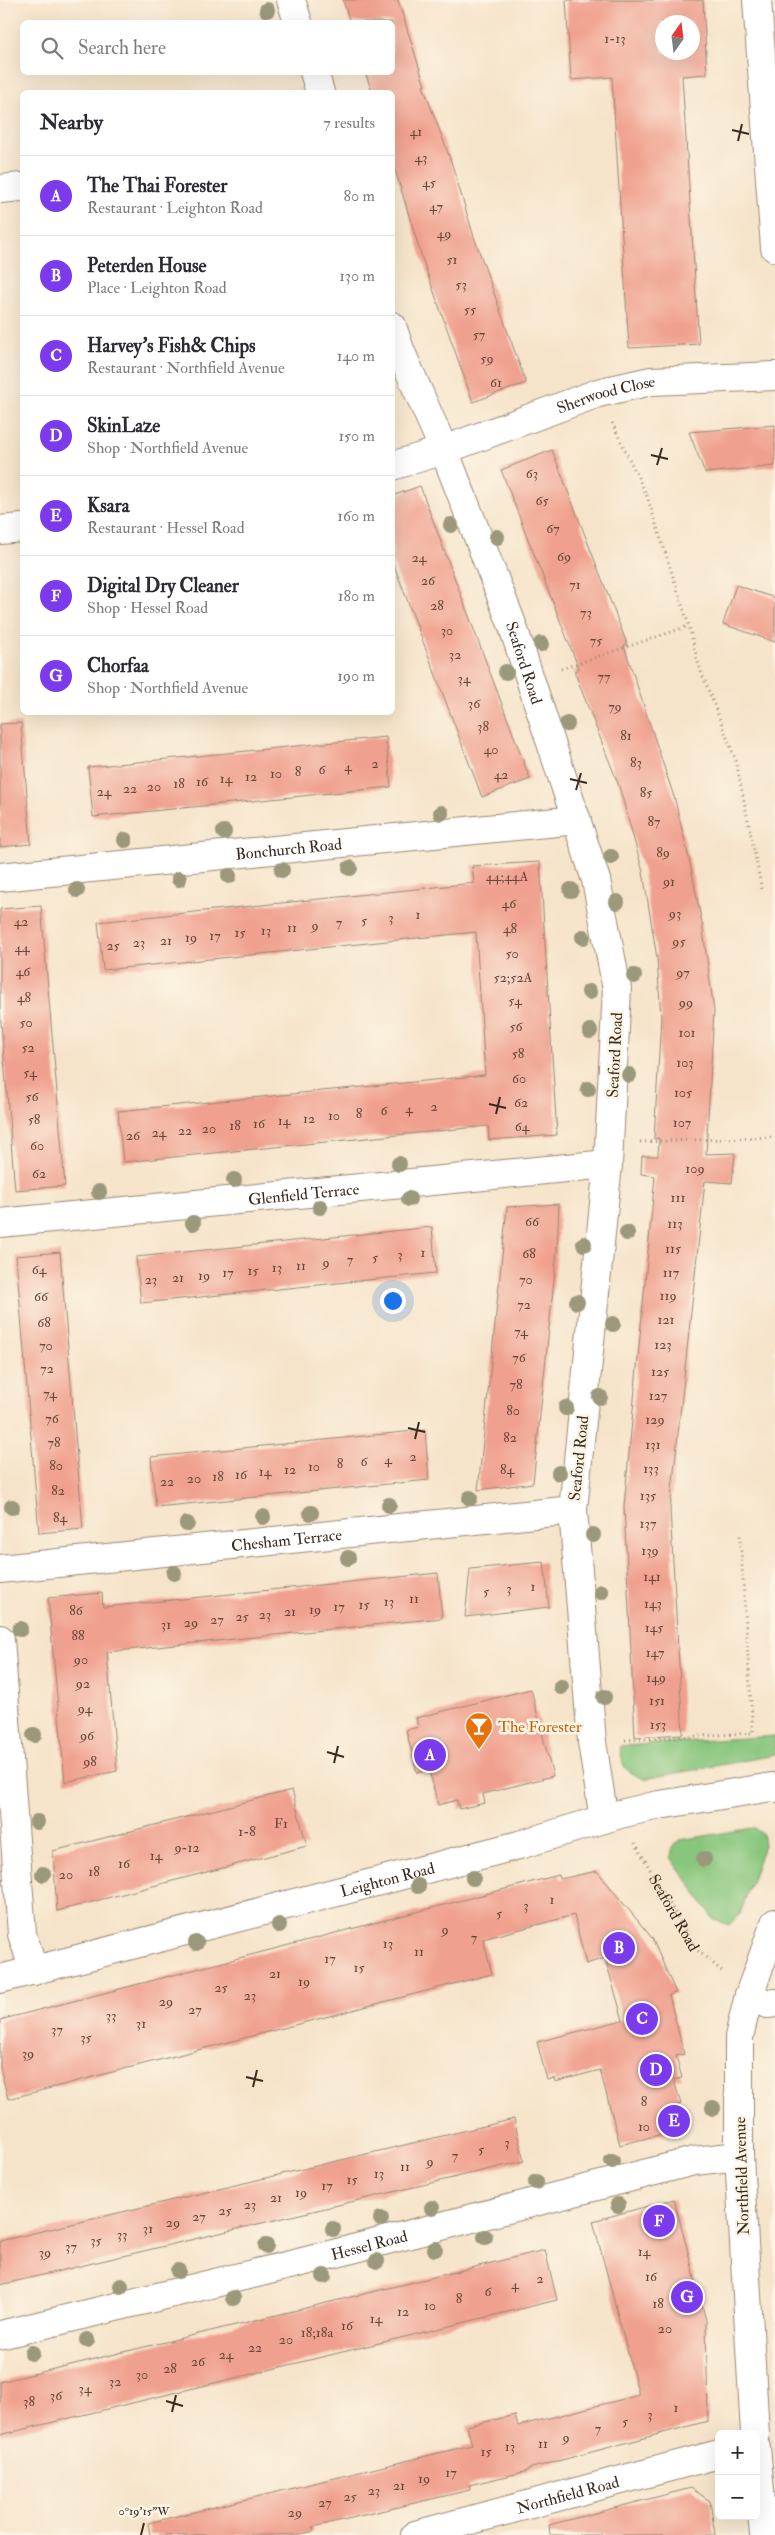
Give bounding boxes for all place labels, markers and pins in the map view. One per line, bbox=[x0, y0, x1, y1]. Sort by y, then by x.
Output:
bar icon: The Forester bbox=[464, 1711, 494, 1750]
place label: The Forester bbox=[498, 1717, 582, 1737]
pin: A bbox=[414, 1736, 446, 1774]
pin: B bbox=[603, 1929, 635, 1967]
pin: C bbox=[626, 2000, 658, 2038]
pin: D bbox=[640, 2051, 672, 2089]
pin: E bbox=[658, 2102, 690, 2140]
pin: F bbox=[643, 2202, 675, 2240]
pin: G bbox=[671, 2278, 703, 2316]

